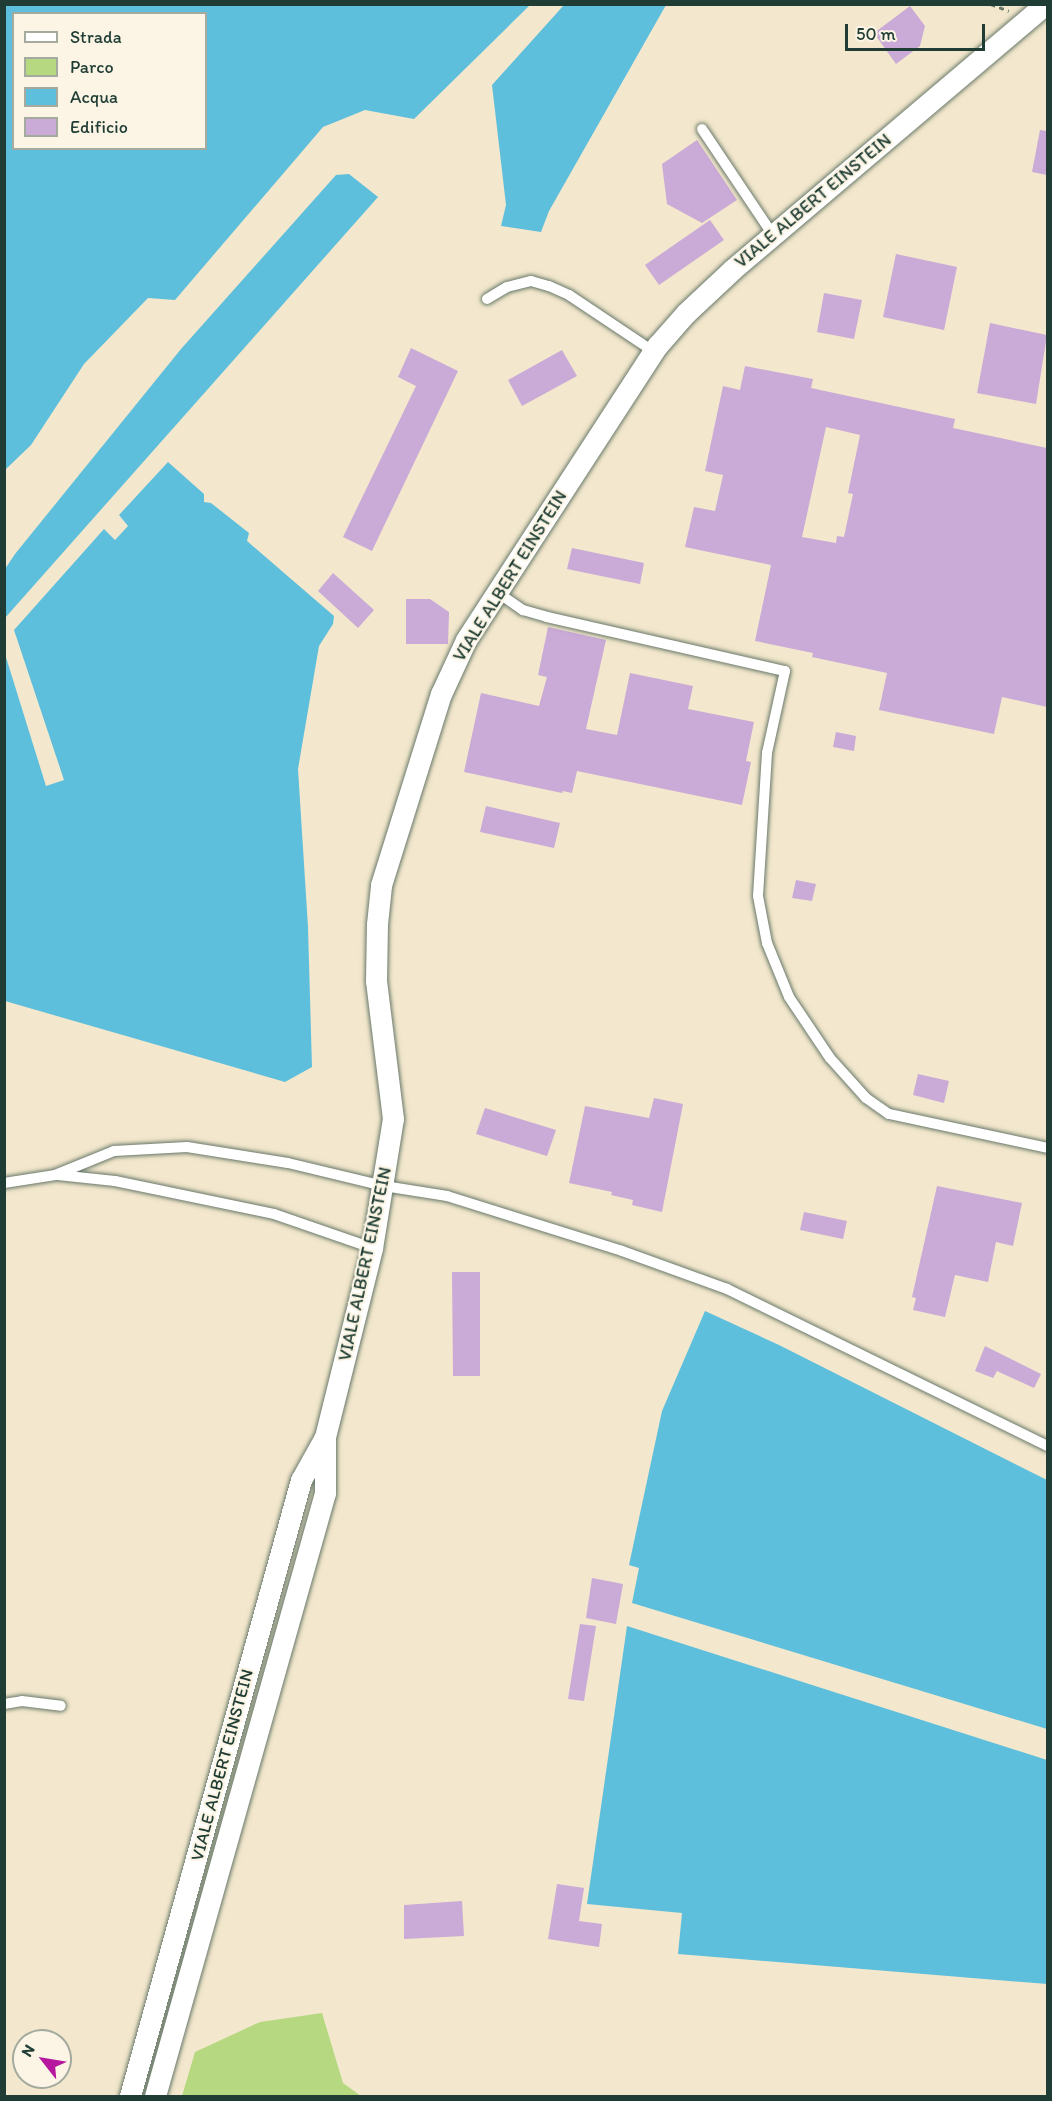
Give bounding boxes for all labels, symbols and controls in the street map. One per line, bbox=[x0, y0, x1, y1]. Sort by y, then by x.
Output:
legend bbox=[12, 12, 207, 150]
scale bar bbox=[848, 12, 988, 50]
text: 50 m bbox=[856, 23, 896, 45]
text: Strada bbox=[70, 26, 122, 48]
text: Parco bbox=[70, 56, 114, 78]
text: Acqua bbox=[70, 86, 118, 108]
text: Edificio bbox=[70, 116, 128, 138]
street label: VIALE ALBERT EINSTEIN bbox=[731, 130, 895, 272]
street label: VIALE ALBERT EINSTEIN bbox=[449, 488, 571, 664]
street label: VIALE ALBERT EINSTEIN bbox=[334, 1166, 396, 1362]
street label: VIALE ALBERT EINSTEIN bbox=[186, 1668, 258, 1862]
north arrow bbox=[12, 2029, 72, 2089]
text: N bbox=[17, 2041, 39, 2060]

